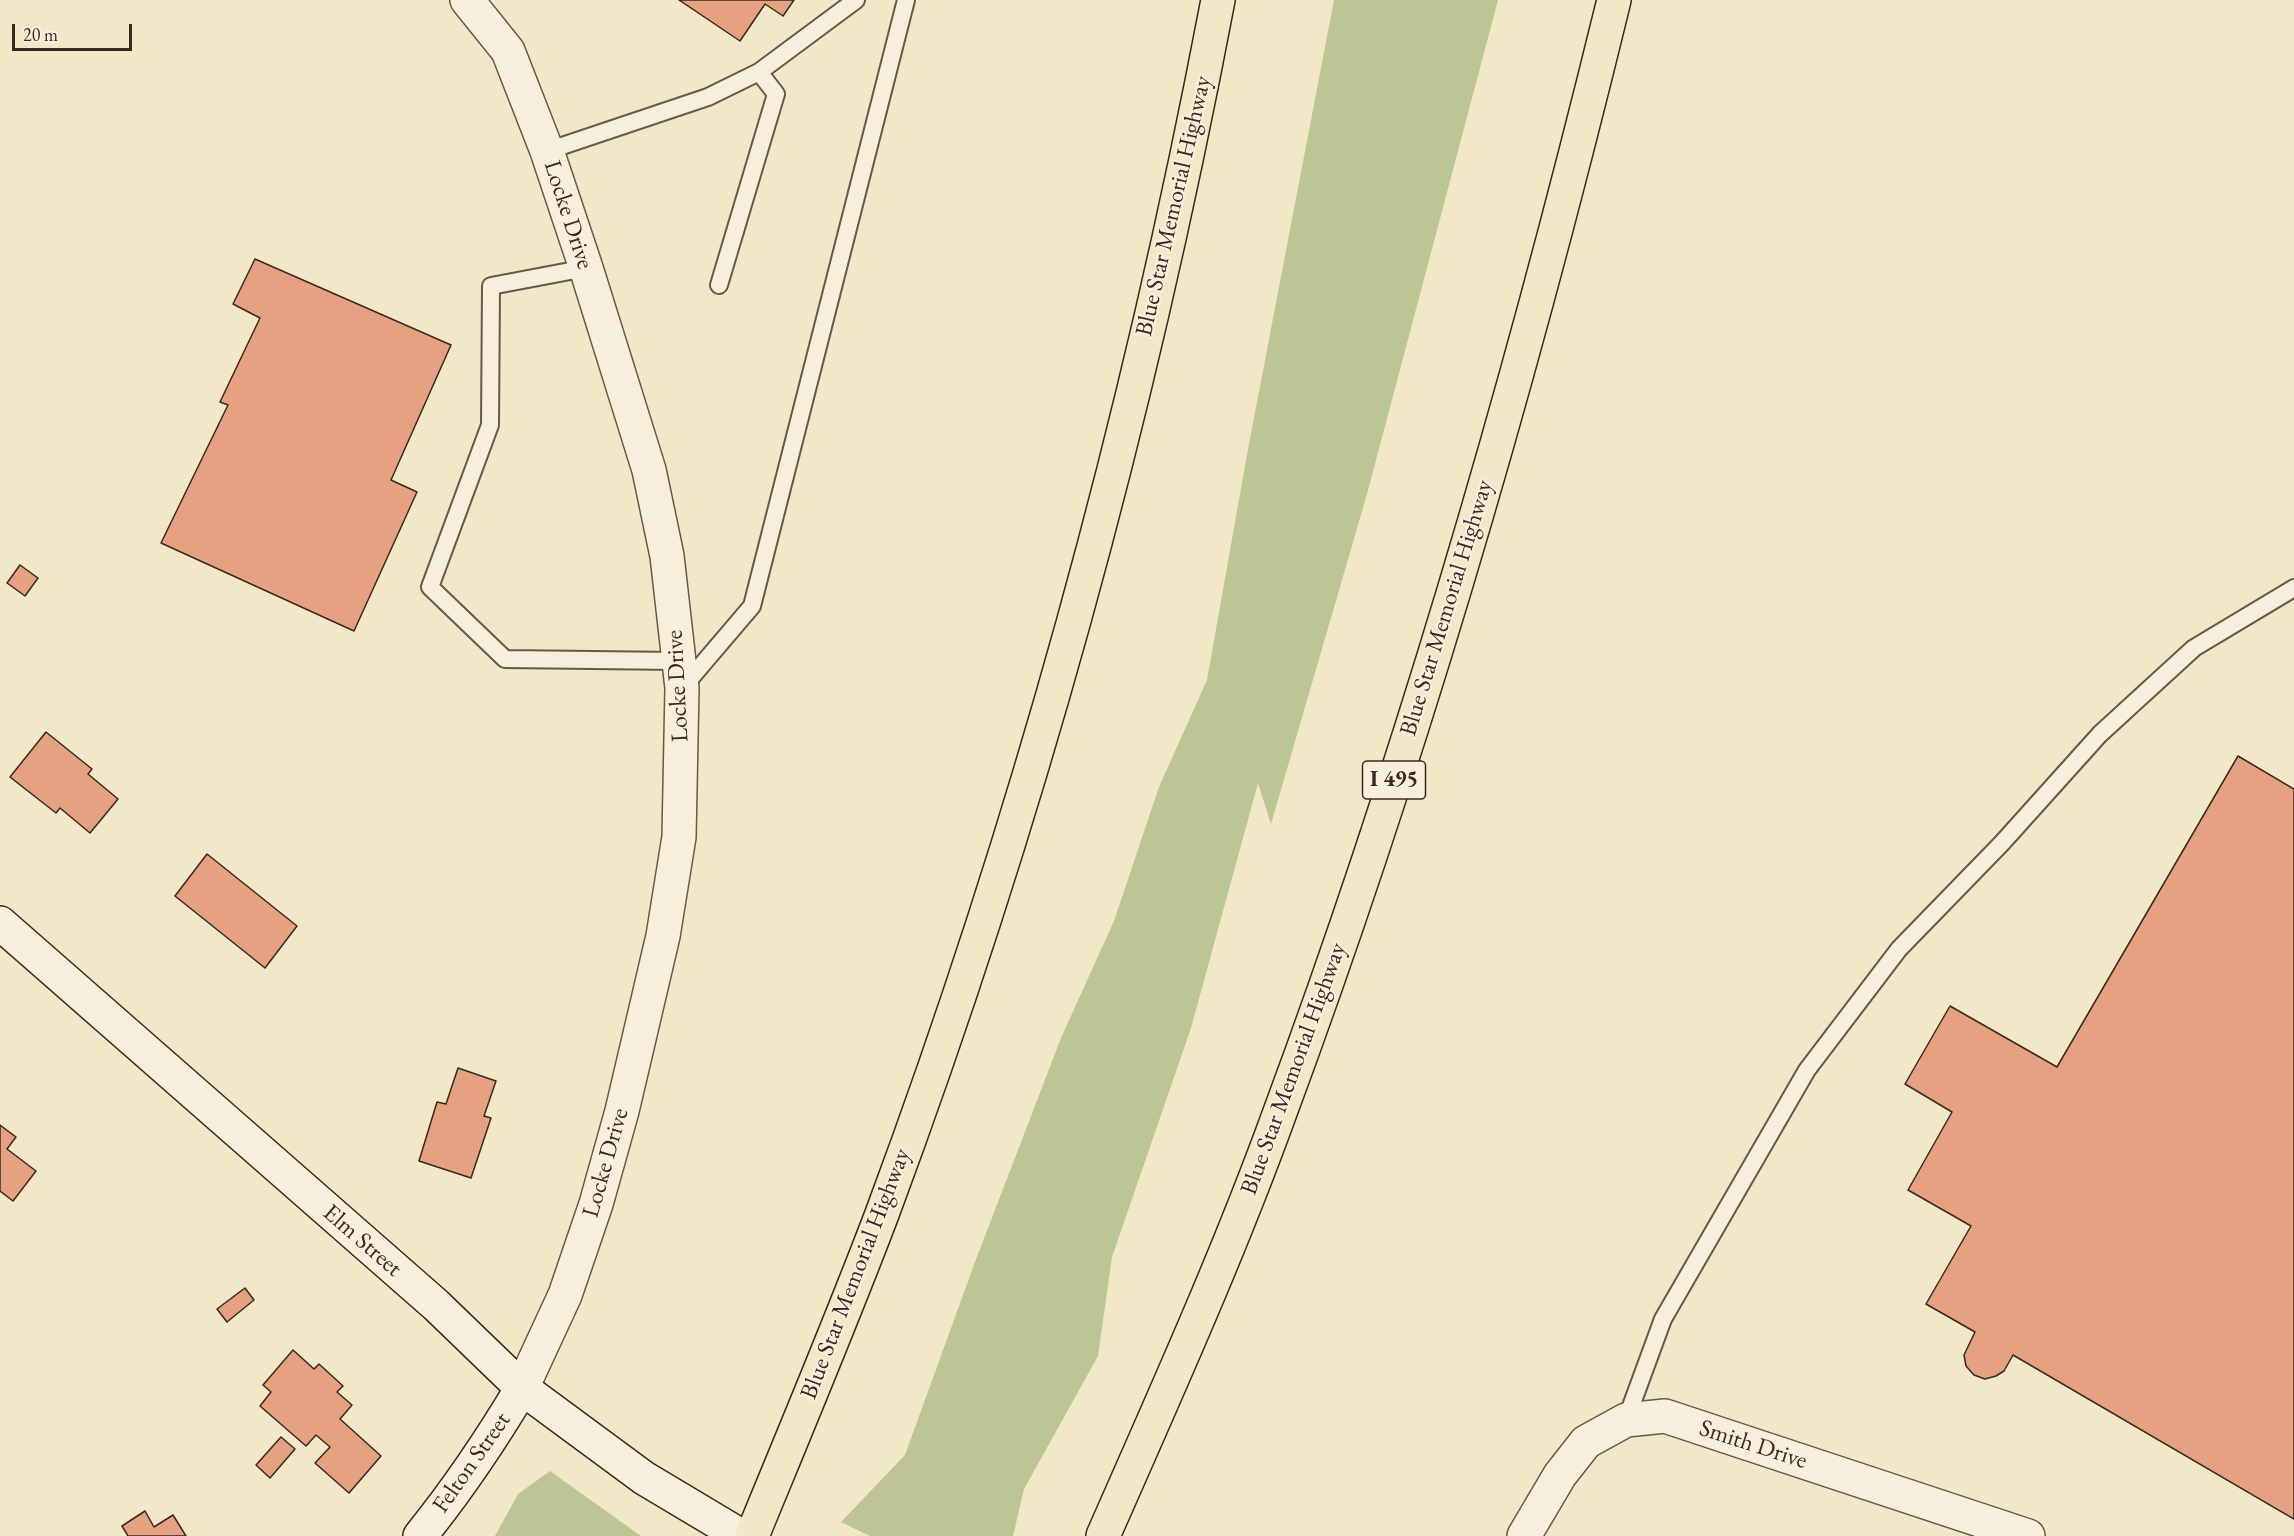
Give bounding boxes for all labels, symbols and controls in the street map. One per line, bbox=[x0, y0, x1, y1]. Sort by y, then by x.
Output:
scale bar bbox=[15, 12, 135, 50]
text: 20 m bbox=[23, 23, 58, 46]
street label: Blue Star Memorial Highway bbox=[1130, 73, 1218, 339]
street label: Locke Drive bbox=[537, 157, 599, 273]
street label: Blue Star Memorial Highway bbox=[1394, 476, 1500, 740]
street label: Locke Drive bbox=[661, 629, 695, 743]
road number: I 495 bbox=[1362, 761, 1426, 799]
street label: Blue Star Memorial Highway bbox=[1235, 939, 1353, 1199]
street label: Locke Drive bbox=[577, 1105, 635, 1221]
street label: Blue Star Memorial Highway bbox=[795, 1145, 917, 1403]
street label: Elm Street bbox=[317, 1199, 407, 1283]
street label: Felton Street bbox=[427, 1407, 517, 1519]
street label: Smith Drive bbox=[1695, 1414, 1811, 1476]

